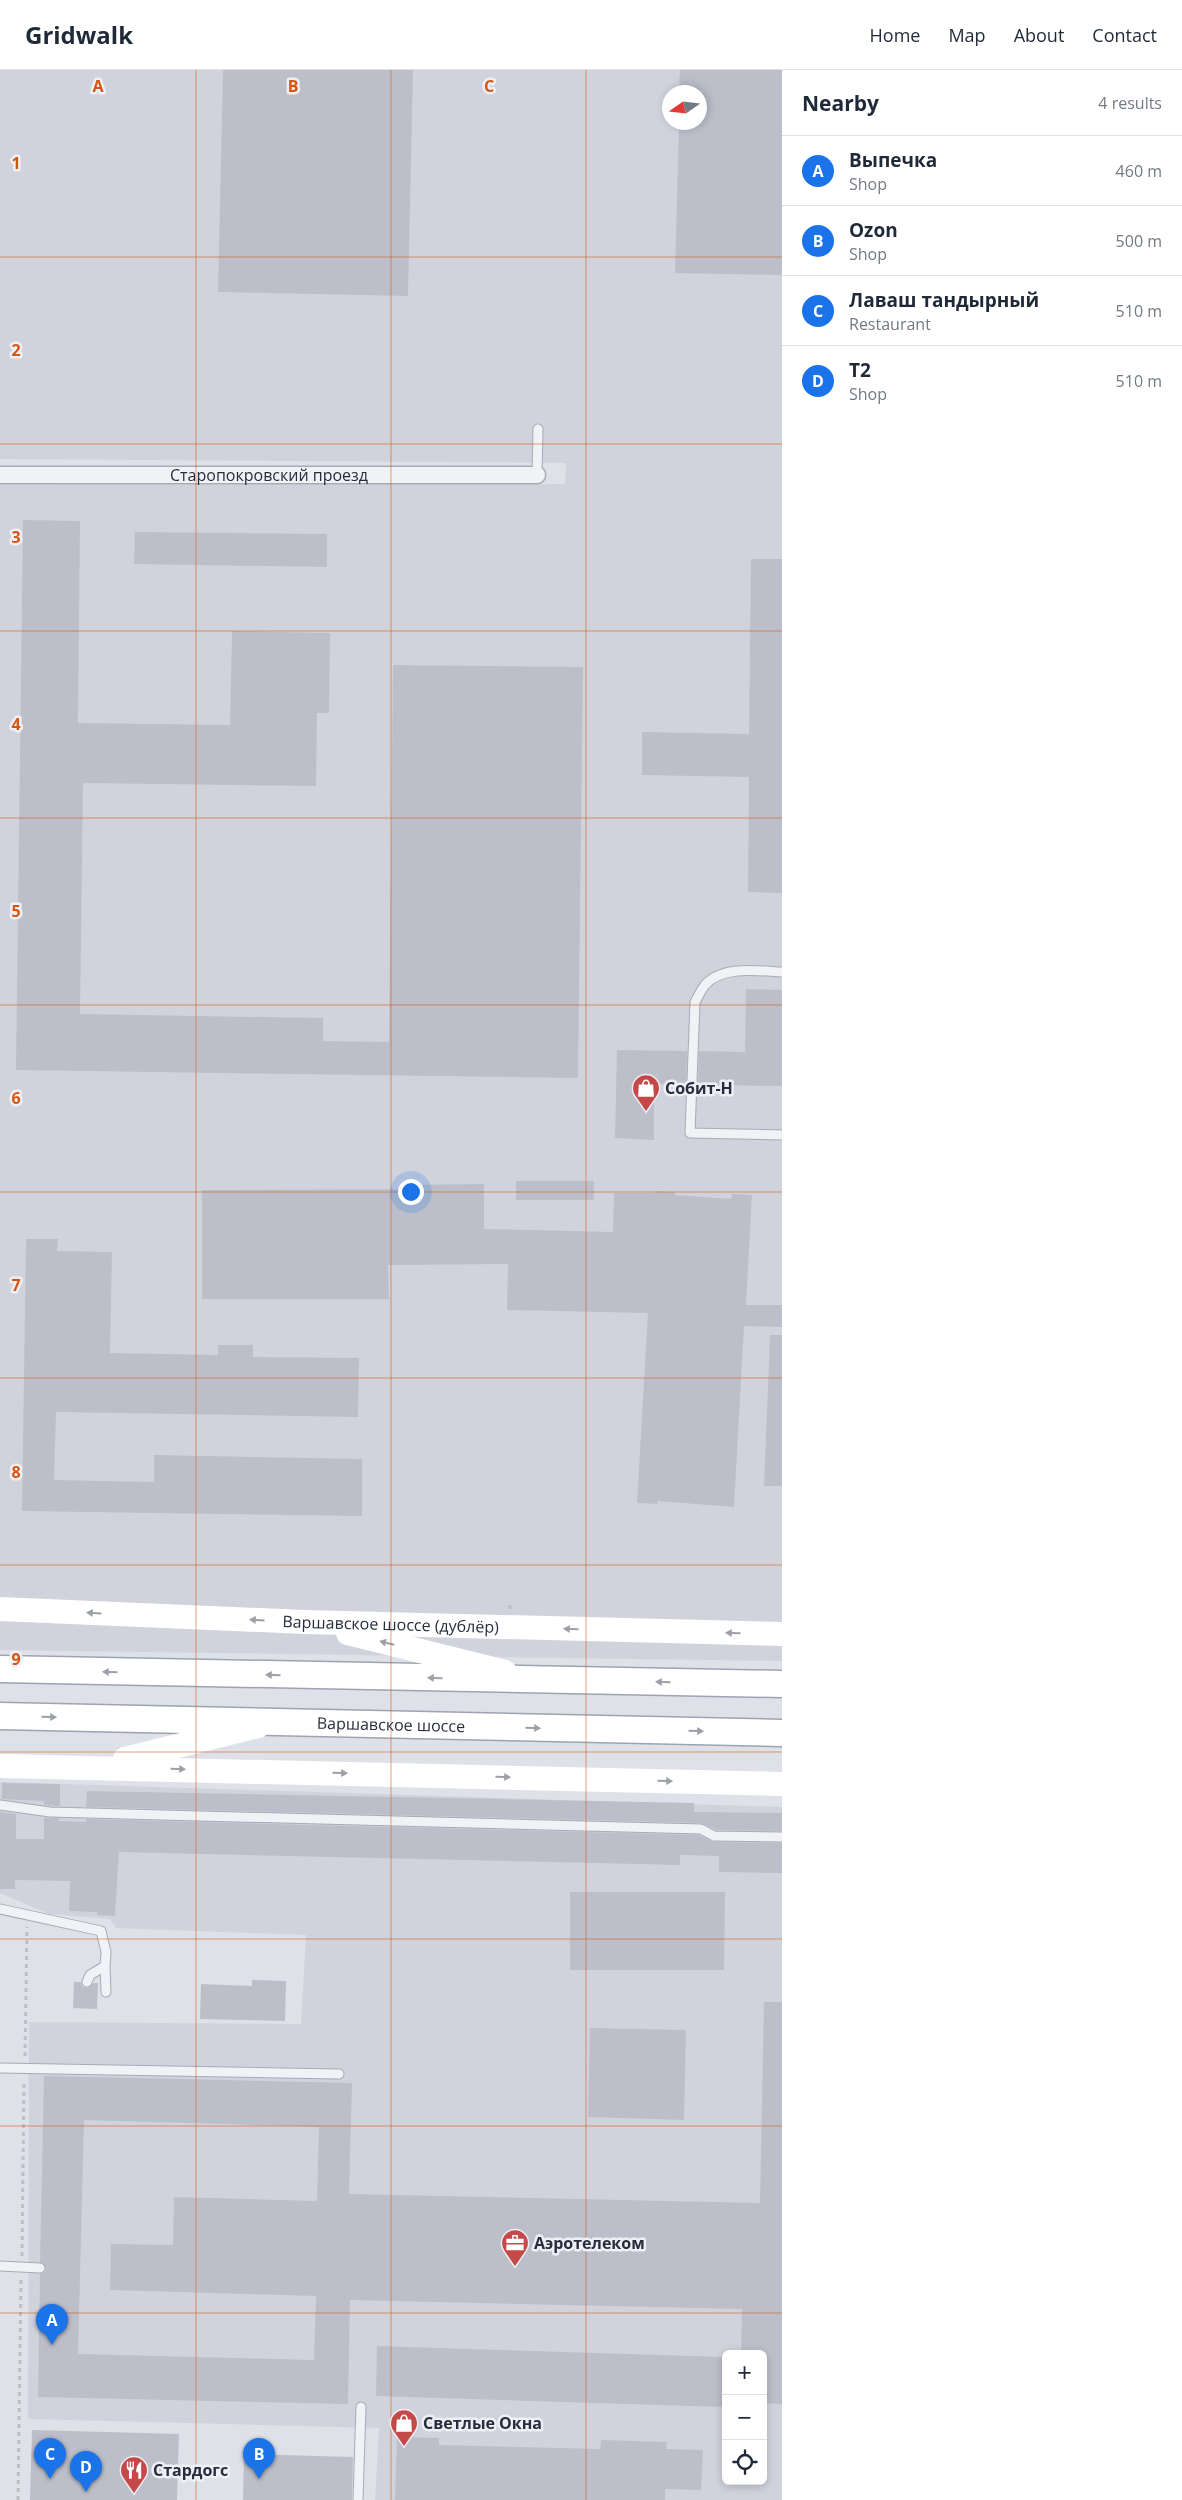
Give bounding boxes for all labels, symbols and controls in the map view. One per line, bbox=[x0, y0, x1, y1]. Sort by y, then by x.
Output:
text: Gridwalk bbox=[25, 18, 133, 51]
text: Home bbox=[870, 23, 920, 47]
text: Map bbox=[948, 23, 986, 47]
text: About bbox=[1014, 23, 1064, 47]
text: Contact bbox=[1092, 23, 1157, 47]
text: A bbox=[92, 75, 104, 97]
text: B bbox=[288, 75, 298, 97]
text: C bbox=[484, 75, 494, 97]
north arrow bbox=[662, 85, 707, 130]
text: Nearby bbox=[802, 89, 879, 117]
text: 4 results bbox=[1098, 92, 1162, 114]
text: Выпечка bbox=[849, 147, 937, 173]
text: 1 bbox=[11, 152, 21, 174]
text: A bbox=[812, 160, 824, 182]
text: 460 m bbox=[1116, 160, 1162, 182]
text: Shop bbox=[849, 173, 887, 195]
text: Ozon bbox=[849, 217, 898, 243]
text: B bbox=[813, 230, 823, 252]
text: 500 m bbox=[1116, 230, 1162, 252]
text: Shop bbox=[849, 243, 887, 265]
text: Лаваш тандырный bbox=[849, 287, 1039, 313]
text: C bbox=[813, 300, 823, 322]
text: 510 m bbox=[1116, 300, 1162, 322]
text: Restaurant bbox=[849, 313, 931, 335]
text: 2 bbox=[11, 339, 21, 361]
text: T2 bbox=[849, 357, 871, 383]
text: D bbox=[812, 370, 824, 392]
text: 510 m bbox=[1116, 370, 1162, 392]
text: Shop bbox=[849, 383, 887, 405]
street label: Старопокровский проезд bbox=[170, 464, 368, 486]
text: 3 bbox=[11, 526, 21, 548]
text: 4 bbox=[11, 713, 21, 735]
text: 5 bbox=[11, 900, 21, 922]
shop icon: Собит-Н bbox=[631, 1073, 661, 1112]
place label: Собит-Н bbox=[665, 1077, 733, 1099]
text: 6 bbox=[11, 1087, 21, 1109]
your location bbox=[398, 1179, 424, 1205]
text: 7 bbox=[11, 1274, 21, 1296]
text: 8 bbox=[11, 1461, 21, 1483]
one-way arrow bbox=[86, 1609, 102, 1617]
street label: Варшавское шоссе (дублёр) bbox=[282, 1610, 499, 1638]
one-way arrow bbox=[249, 1616, 265, 1624]
one-way arrow bbox=[563, 1625, 579, 1633]
one-way arrow bbox=[725, 1629, 741, 1637]
one-way arrow bbox=[380, 1639, 395, 1647]
text: 9 bbox=[11, 1648, 21, 1670]
one-way arrow bbox=[102, 1667, 118, 1675]
one-way arrow bbox=[264, 1671, 280, 1679]
one-way arrow bbox=[427, 1674, 443, 1682]
one-way arrow bbox=[655, 1678, 671, 1686]
street label: Варшавское шоссе bbox=[317, 1712, 465, 1737]
one-way arrow bbox=[41, 1713, 57, 1721]
one-way arrow bbox=[526, 1724, 542, 1732]
one-way arrow bbox=[688, 1727, 704, 1735]
one-way arrow bbox=[170, 1765, 186, 1773]
one-way arrow bbox=[333, 1769, 349, 1777]
one-way arrow bbox=[495, 1773, 511, 1781]
one-way arrow bbox=[658, 1777, 674, 1785]
office icon: Аэротелеком bbox=[500, 2228, 530, 2267]
place label: Аэротелеком bbox=[534, 2232, 645, 2254]
pin: A bbox=[36, 2304, 68, 2345]
map controls bbox=[722, 2350, 767, 2485]
button: + bbox=[722, 2350, 767, 2395]
button: − bbox=[722, 2395, 767, 2440]
shop icon: Светлые Окна bbox=[389, 2408, 419, 2447]
place label: Светлые Окна bbox=[423, 2412, 542, 2434]
pin: C bbox=[34, 2438, 66, 2479]
pin: B bbox=[243, 2438, 275, 2479]
button: locate bbox=[722, 2440, 767, 2485]
pin: D bbox=[70, 2451, 102, 2492]
restaurant icon: Стардогс bbox=[119, 2455, 149, 2494]
place label: Стардогс bbox=[153, 2459, 228, 2481]

